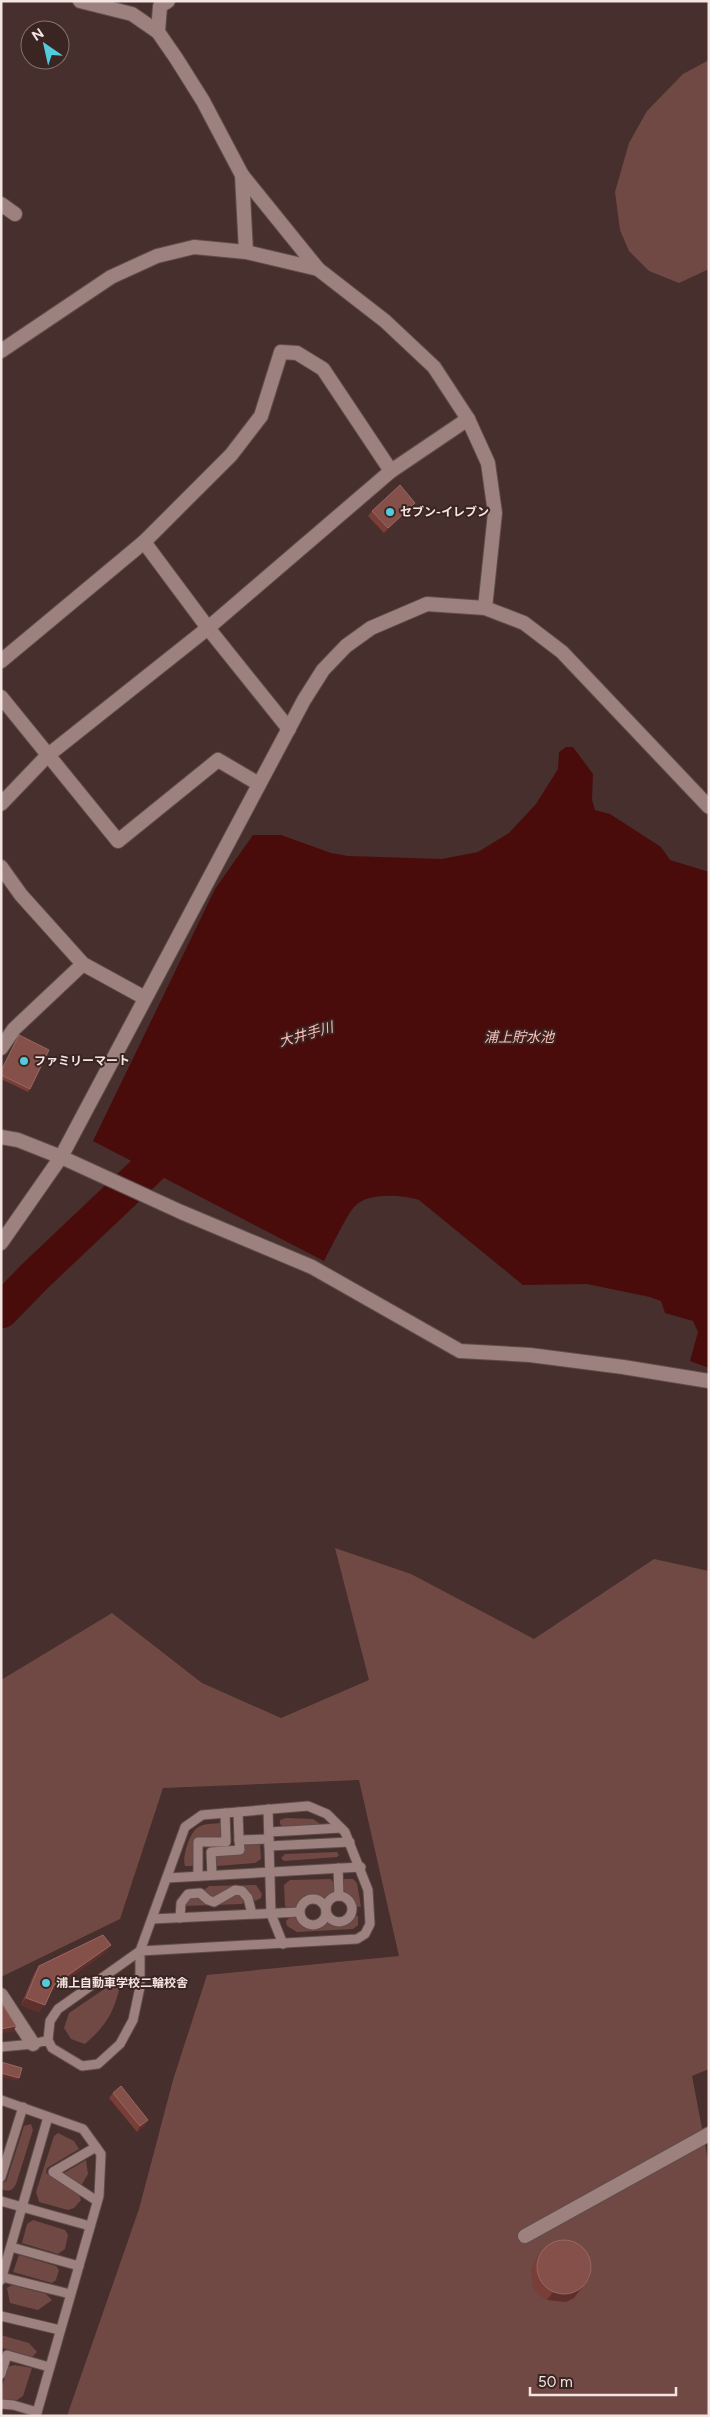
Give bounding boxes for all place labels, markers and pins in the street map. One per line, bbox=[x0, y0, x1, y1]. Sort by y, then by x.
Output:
place label: セブン-イレブン bbox=[400, 505, 489, 519]
marker: セブン-イレブン bbox=[384, 506, 396, 518]
place label: ファミリーマート bbox=[34, 1054, 130, 1068]
marker: ファミリーマート bbox=[18, 1055, 30, 1067]
place label: 浦上自動車学校二輪校舎 bbox=[56, 1976, 188, 1990]
marker: 浦上自動車学校二輪校舎 bbox=[40, 1977, 52, 1989]

